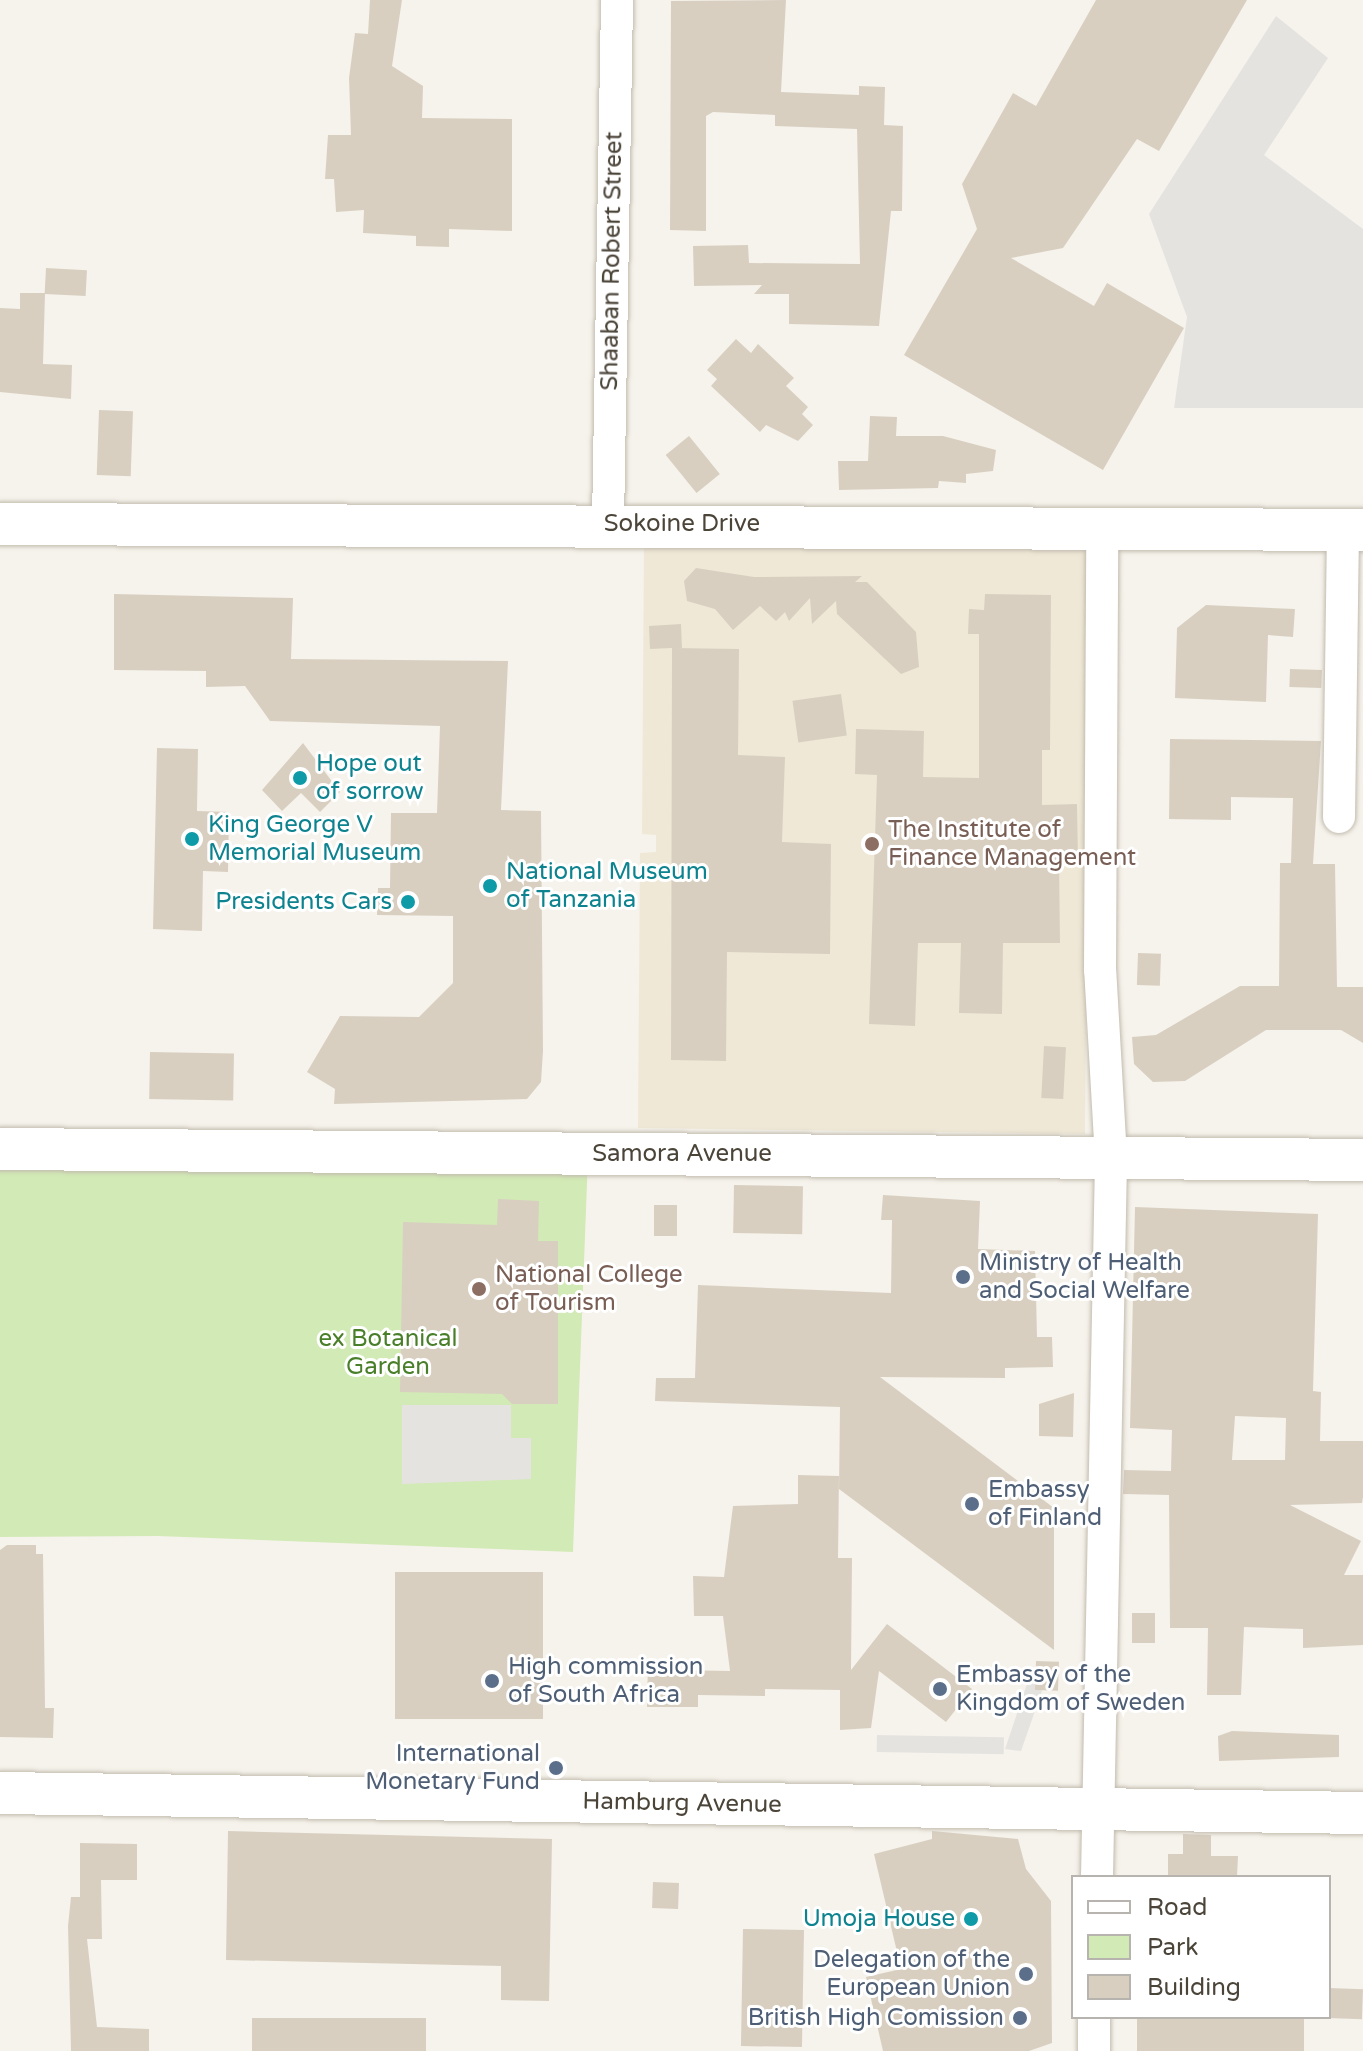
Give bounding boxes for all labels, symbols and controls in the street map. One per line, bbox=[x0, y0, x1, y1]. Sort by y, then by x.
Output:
street label: Shaaban Robert Street bbox=[595, 131, 629, 391]
street label: Sokoine Drive bbox=[604, 510, 760, 538]
place label: Hope out of sorrow bbox=[316, 750, 423, 806]
marker: Hope out of sorrow bbox=[291, 769, 309, 787]
place label: King George V Memorial Museum bbox=[208, 811, 421, 867]
place label: The Institute of Finance Management bbox=[888, 816, 1136, 872]
marker: King George V Memorial Museum bbox=[183, 830, 201, 848]
marker: The Institute of Finance Management bbox=[863, 835, 881, 853]
place label: National Museum of Tanzania bbox=[506, 858, 708, 914]
marker: National Museum of Tanzania bbox=[481, 877, 499, 895]
place label: Presidents Cars bbox=[215, 888, 392, 916]
marker: Presidents Cars bbox=[399, 893, 417, 911]
street label: Samora Avenue bbox=[592, 1140, 772, 1168]
place label: Ministry of Health and Social Welfare bbox=[979, 1249, 1190, 1305]
place label: National College of Tourism bbox=[495, 1261, 683, 1317]
marker: Ministry of Health and Social Welfare bbox=[954, 1268, 972, 1286]
marker: National College of Tourism bbox=[470, 1280, 488, 1298]
park label: ex Botanical Garden bbox=[318, 1325, 458, 1381]
place label: Embassy of Finland bbox=[988, 1476, 1102, 1532]
marker: Embassy of Finland bbox=[963, 1495, 981, 1513]
place label: High commission of South Africa bbox=[508, 1653, 703, 1709]
place label: Embassy of the Kingdom of Sweden bbox=[956, 1661, 1185, 1717]
marker: High commission of South Africa bbox=[483, 1672, 501, 1690]
marker: Embassy of the Kingdom of Sweden bbox=[931, 1680, 949, 1698]
place label: International Monetary Fund bbox=[365, 1740, 540, 1796]
marker: International Monetary Fund bbox=[547, 1759, 565, 1777]
street label: Hamburg Avenue bbox=[582, 1787, 782, 1819]
legend bbox=[1071, 1875, 1331, 2019]
text: Road bbox=[1147, 1893, 1207, 1922]
place label: Umoja House bbox=[803, 1905, 955, 1933]
marker: Umoja House bbox=[962, 1910, 980, 1928]
text: Park bbox=[1147, 1933, 1198, 1962]
place label: Delegation of the European Union bbox=[813, 1946, 1010, 2002]
marker: Delegation of the European Union bbox=[1017, 1965, 1035, 1983]
text: Building bbox=[1147, 1973, 1241, 2002]
place label: British High Comission bbox=[748, 2004, 1004, 2032]
marker: British High Comission bbox=[1011, 2009, 1029, 2027]

